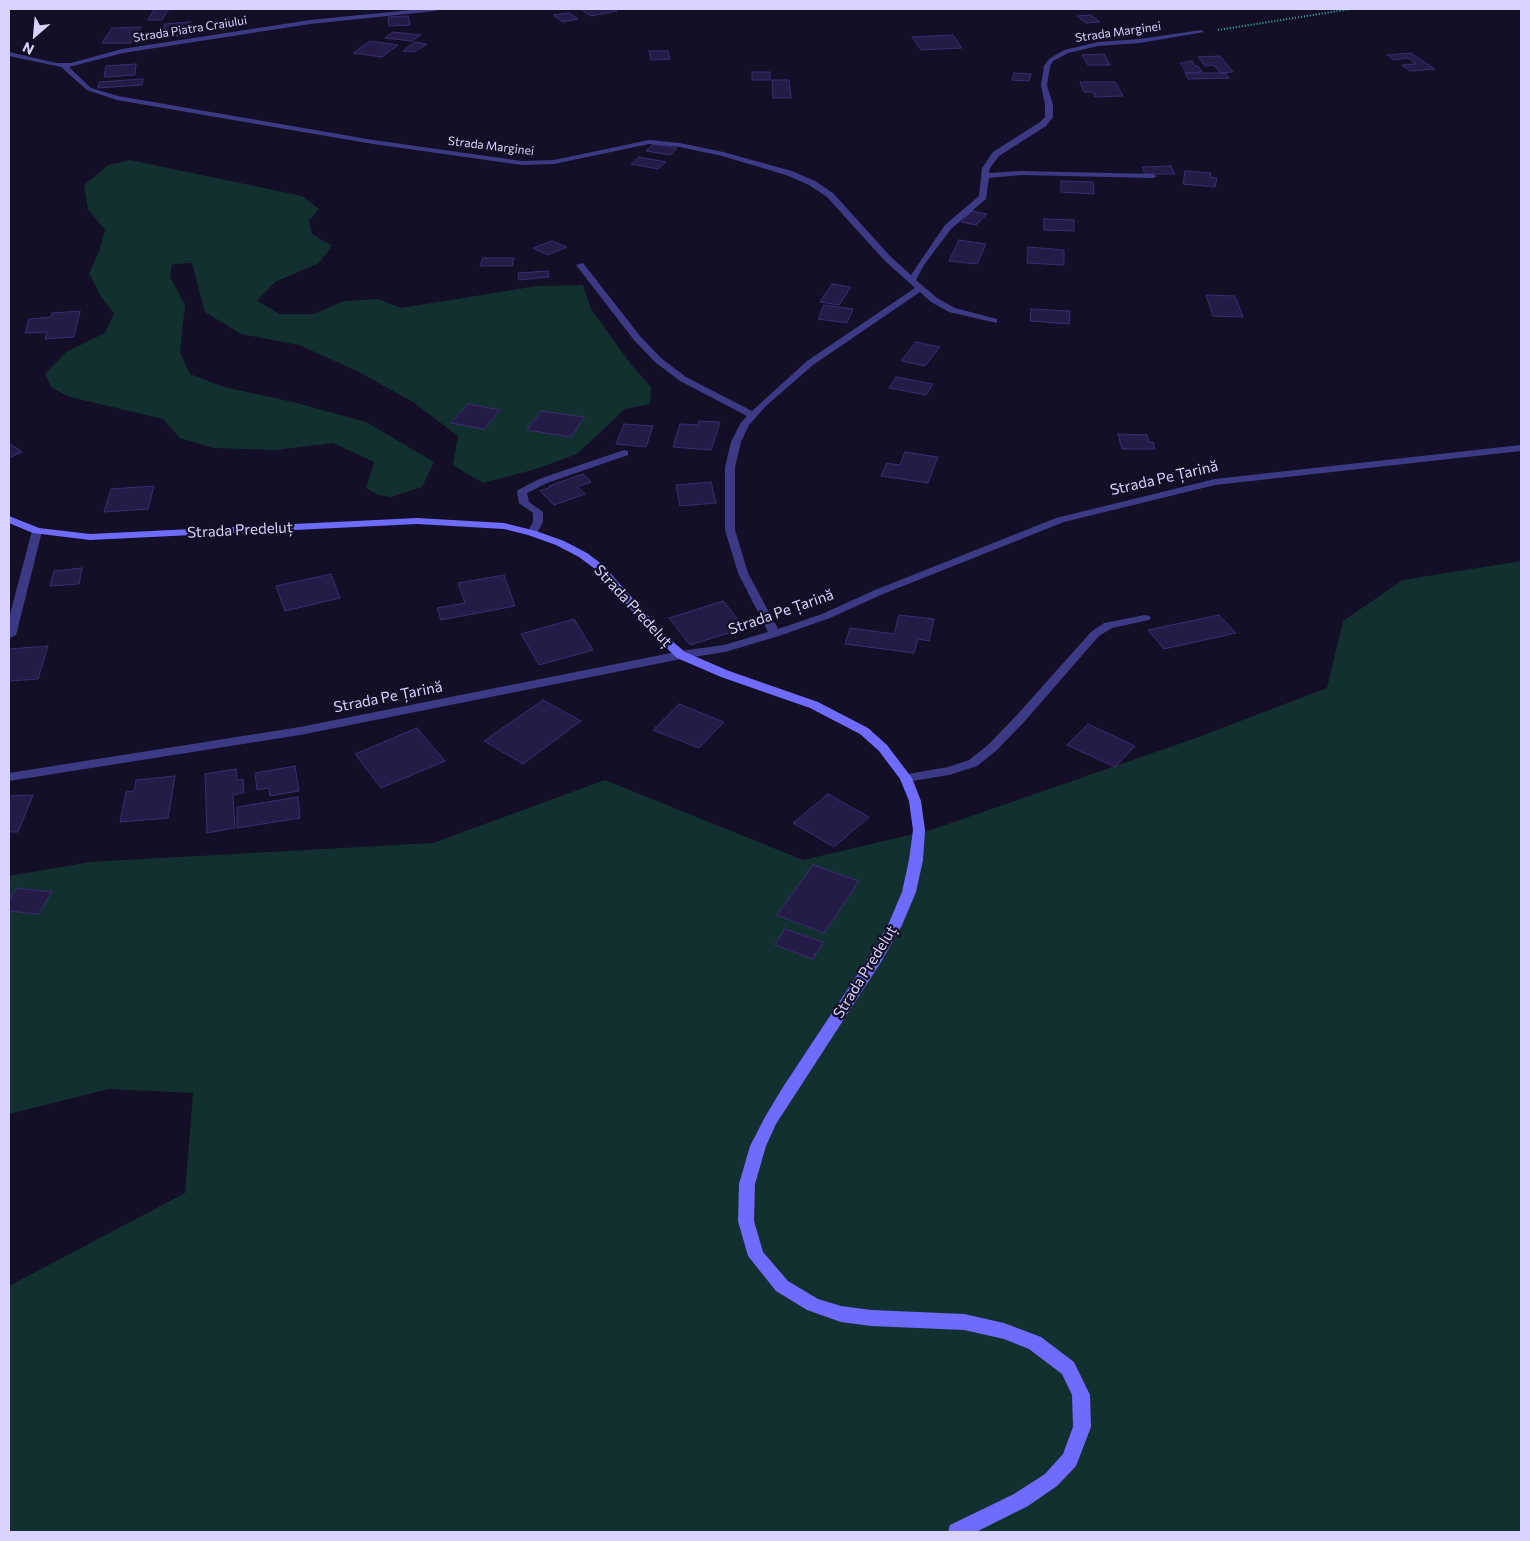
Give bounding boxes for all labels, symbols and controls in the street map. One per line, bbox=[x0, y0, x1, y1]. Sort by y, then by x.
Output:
north arrow bbox=[10, 10, 60, 60]
street label: Strada Piatra Craiului bbox=[132, 13, 248, 45]
street label: Strada Marginei bbox=[1074, 19, 1162, 45]
text: N bbox=[19, 39, 36, 59]
street label: Strada Marginei bbox=[447, 134, 535, 158]
street label: Strada Pe Țarină bbox=[1108, 457, 1220, 499]
street label: Strada Predeluț bbox=[187, 518, 293, 542]
street label: Strada Predeluț bbox=[590, 561, 676, 651]
street label: Strada Pe Țarină bbox=[726, 586, 836, 638]
street label: Strada Pe Țarină bbox=[332, 678, 444, 716]
street label: Strada Predeluț bbox=[829, 922, 901, 1022]

